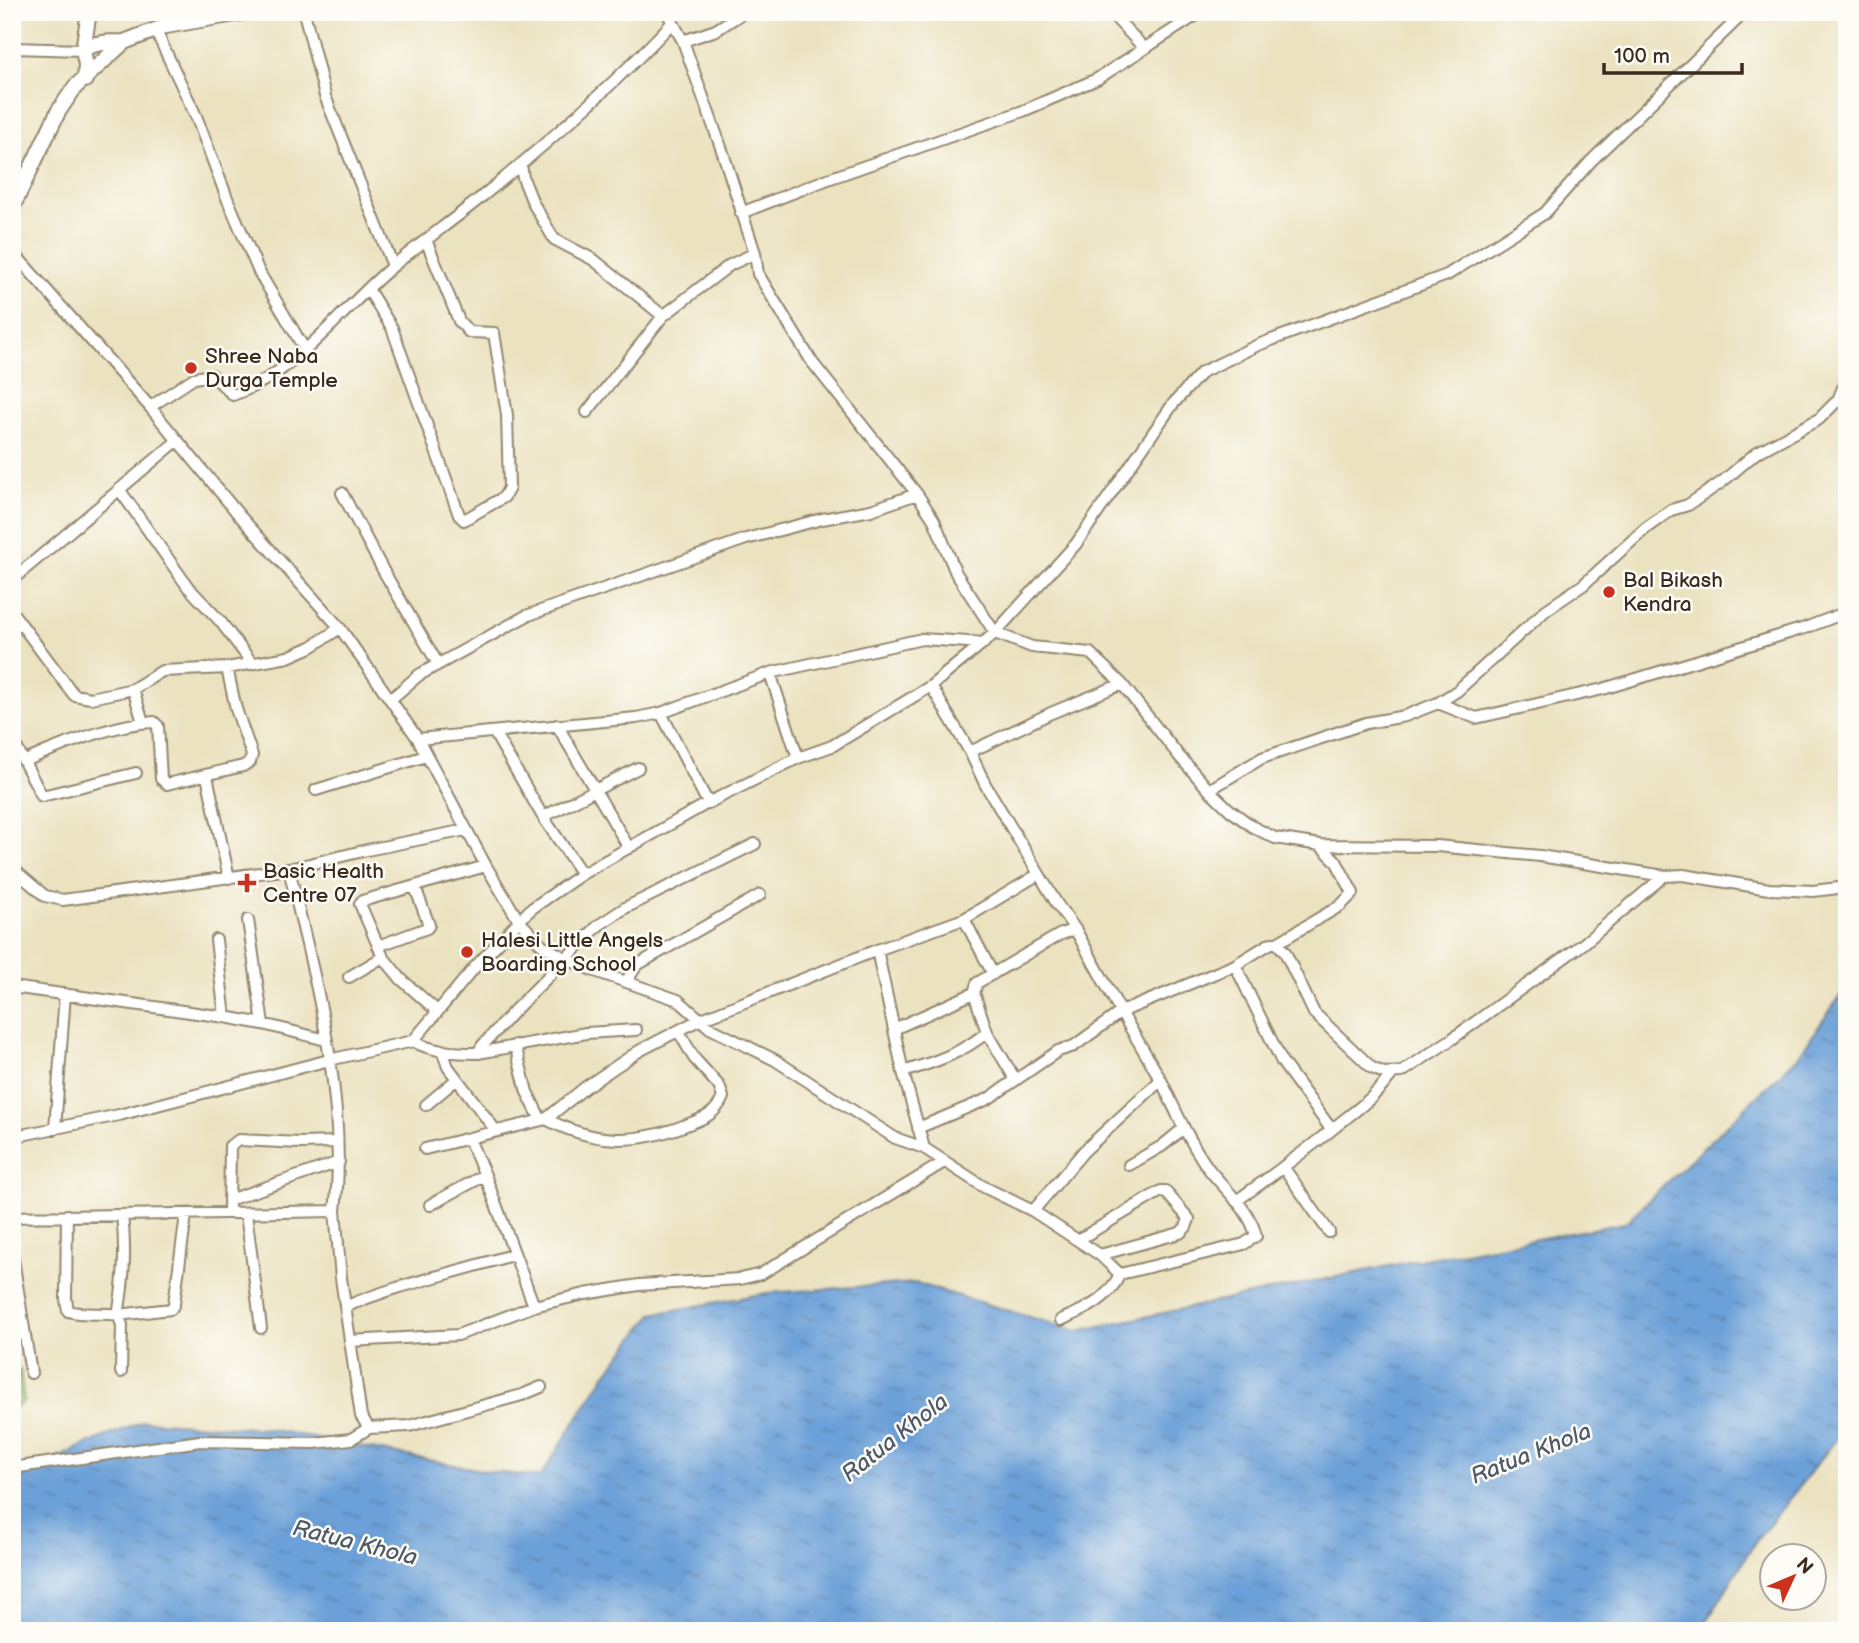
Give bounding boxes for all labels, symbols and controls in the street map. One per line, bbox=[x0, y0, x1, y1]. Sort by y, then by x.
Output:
scale bar bbox=[1604, 32, 1742, 76]
text: 100 m bbox=[1614, 44, 1670, 69]
place label: Shree Naba Durga Temple bbox=[205, 344, 338, 393]
marker: Shree Naba Durga Temple bbox=[183, 360, 199, 376]
place label: Bal Bikash Kendra bbox=[1623, 568, 1723, 617]
marker: Bal Bikash Kendra bbox=[1601, 584, 1617, 600]
place label: Basic Health Centre 07 bbox=[263, 859, 384, 908]
marker: Basic Health Centre 07 bbox=[237, 873, 257, 893]
place label: Halesi Little Angels Boarding School bbox=[481, 928, 663, 977]
marker: Halesi Little Angels Boarding School bbox=[459, 944, 475, 960]
water label: Ratua Khola bbox=[836, 1388, 954, 1488]
water label: Ratua Khola bbox=[1467, 1417, 1595, 1491]
water label: Ratua Khola bbox=[290, 1514, 420, 1572]
north arrow bbox=[1758, 1542, 1828, 1612]
text: N bbox=[1791, 1553, 1817, 1579]

